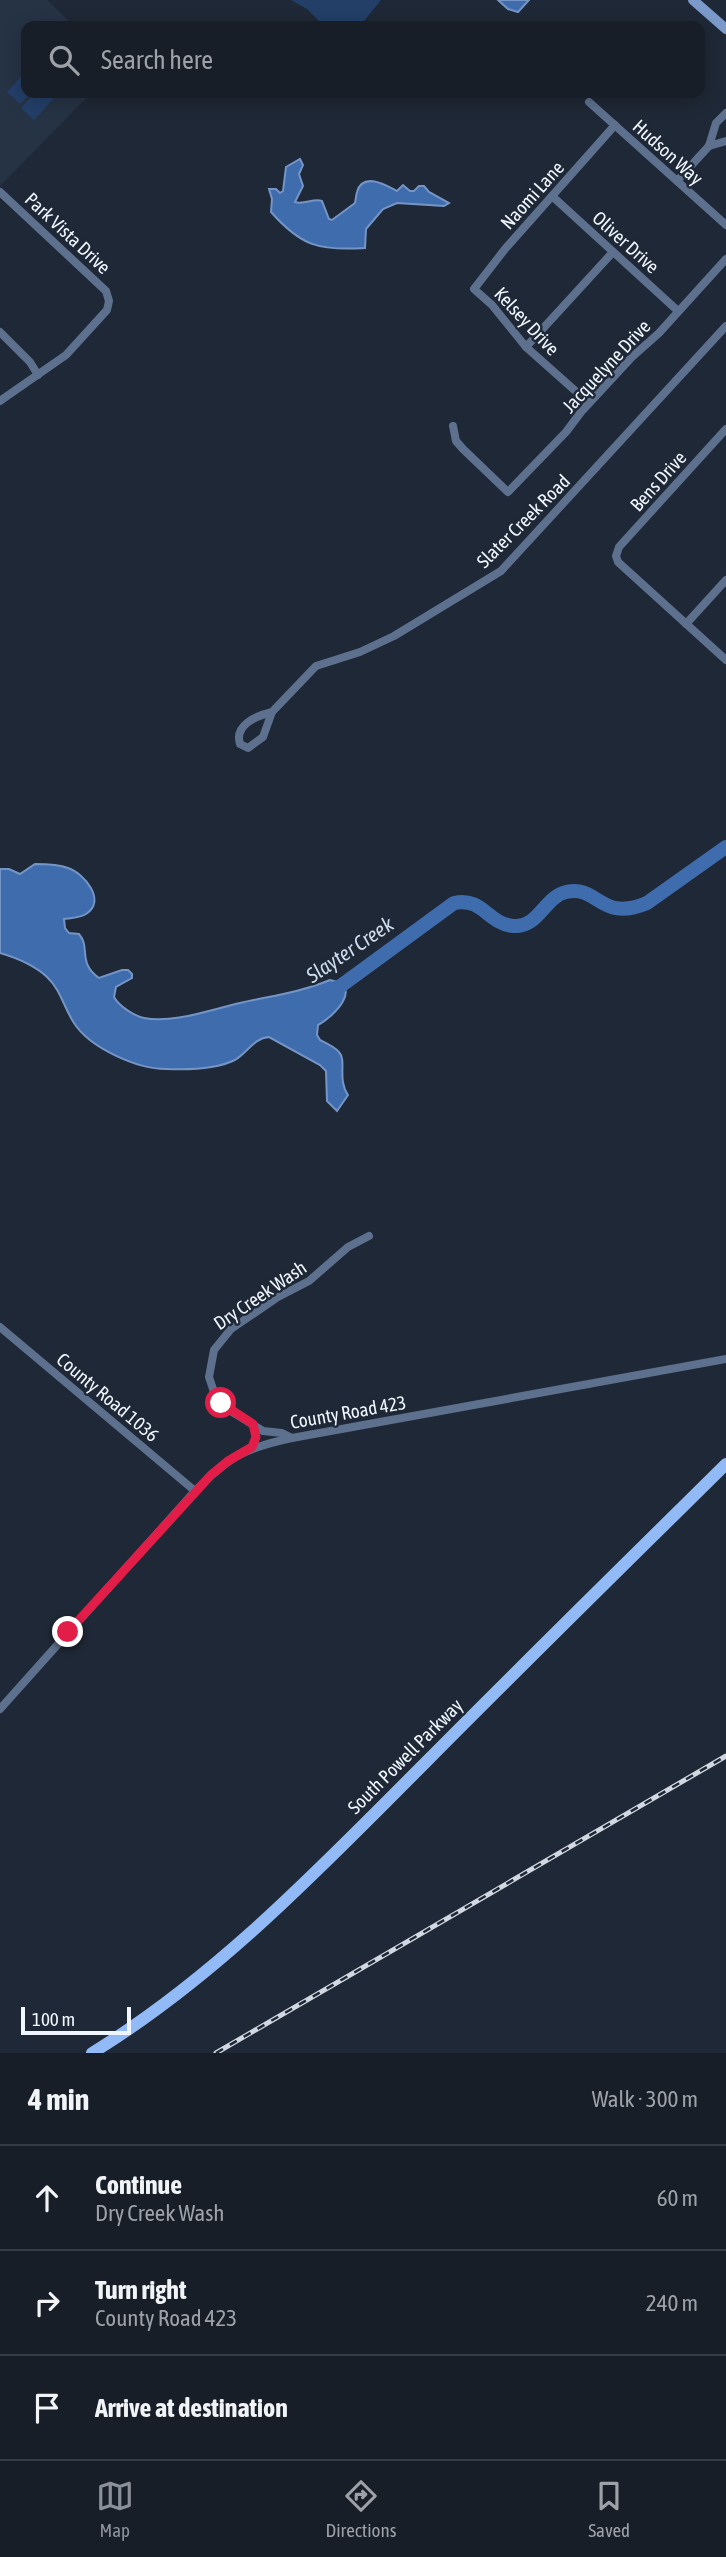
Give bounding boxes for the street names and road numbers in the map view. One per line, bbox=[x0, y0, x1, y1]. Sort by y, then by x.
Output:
street label: Hudson Way bbox=[628, 115, 708, 189]
street label: Naomi Lane bbox=[496, 157, 568, 233]
street label: Park Vista Drive bbox=[21, 188, 115, 278]
street label: Oliver Drive bbox=[588, 206, 664, 278]
street label: Kelsey Drive bbox=[490, 282, 564, 360]
street label: Jacquelyne Drive bbox=[557, 315, 655, 417]
street label: Bens Drive bbox=[625, 446, 691, 516]
street label: Slater Creek Road bbox=[472, 470, 574, 572]
street label: Dry Creek Wash bbox=[210, 1256, 310, 1334]
street label: County Road 1036 bbox=[53, 1348, 164, 1446]
street label: County Road 423 bbox=[288, 1391, 408, 1433]
street label: South Powell Parkway bbox=[343, 1694, 467, 1818]

